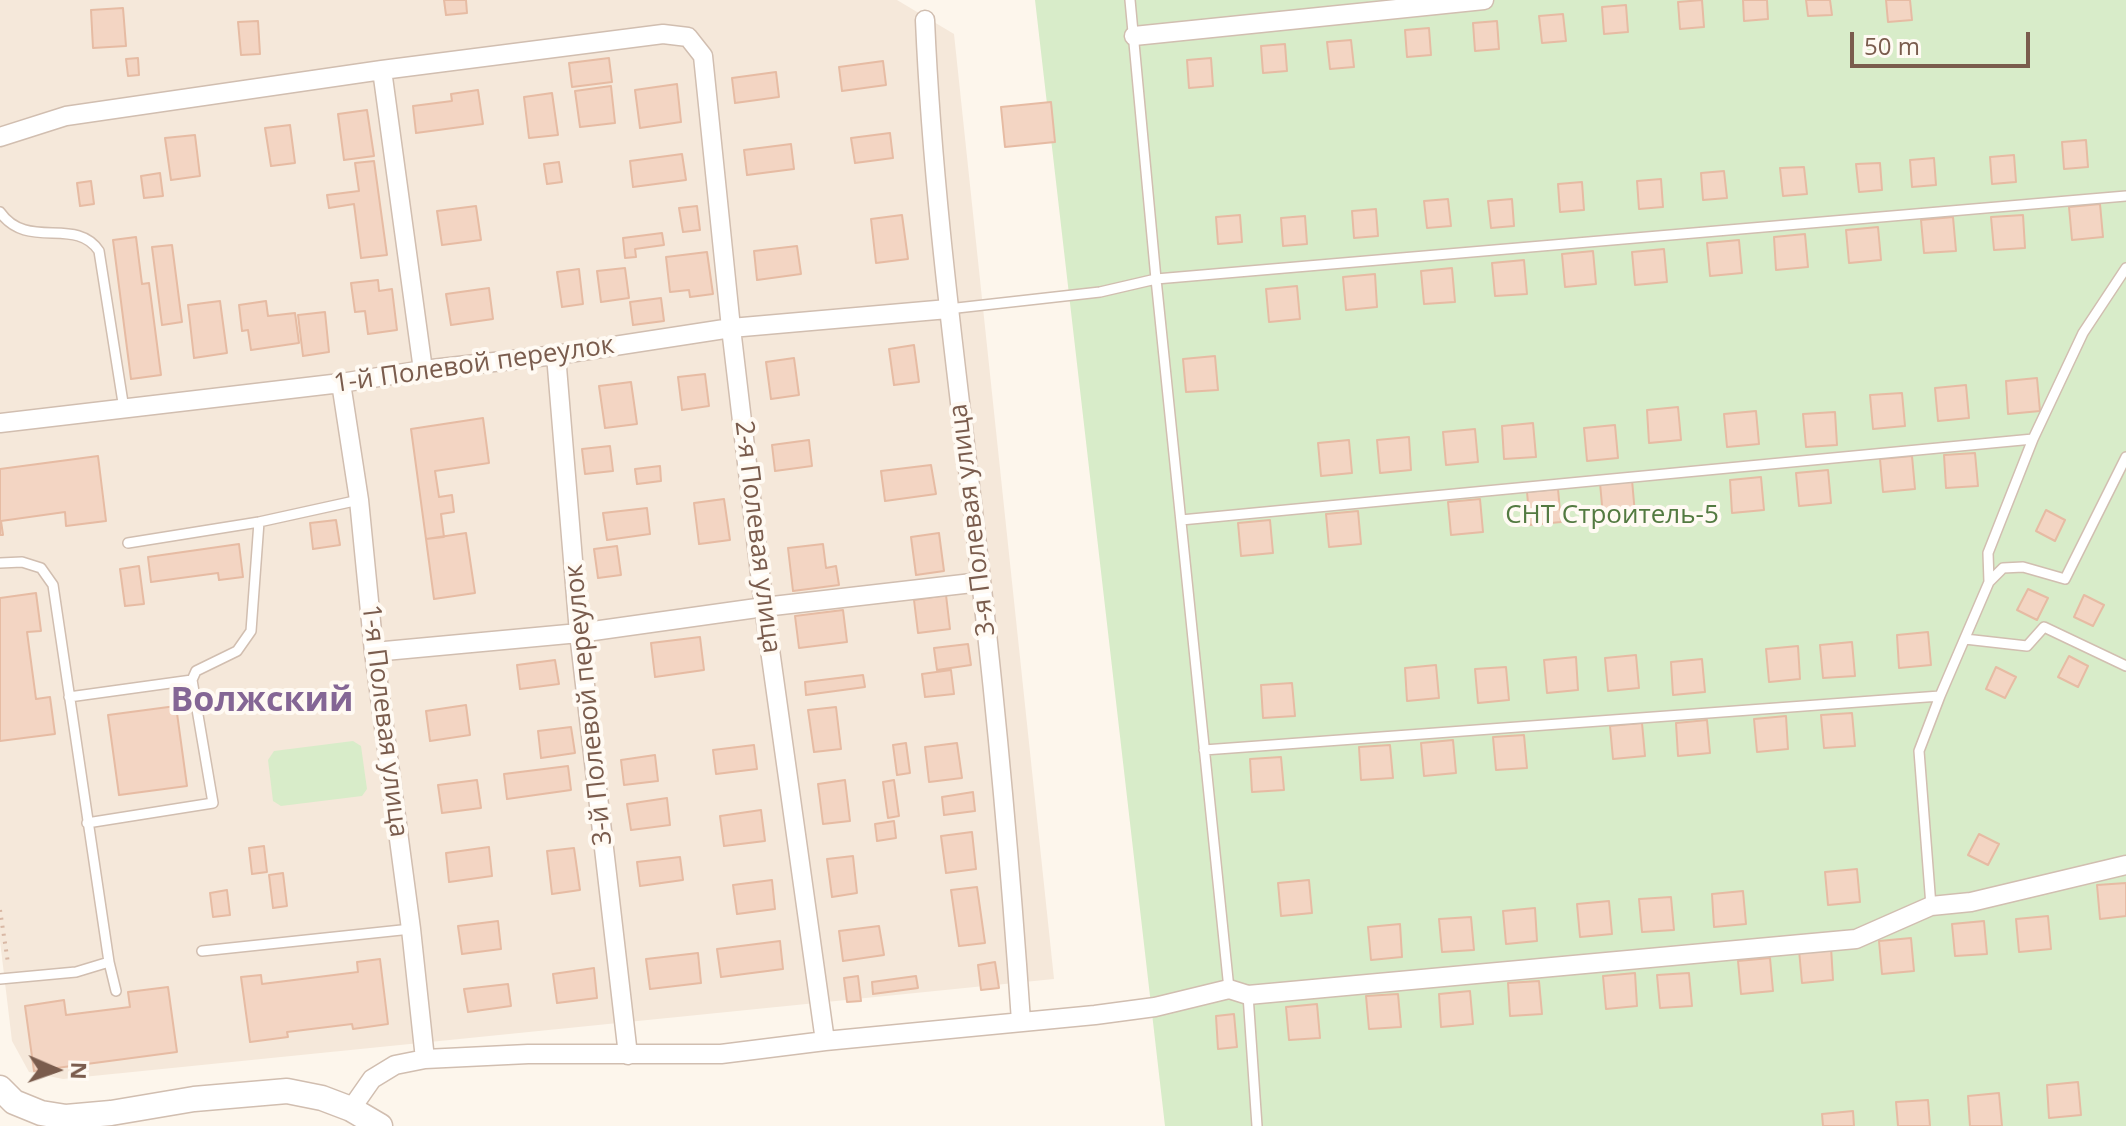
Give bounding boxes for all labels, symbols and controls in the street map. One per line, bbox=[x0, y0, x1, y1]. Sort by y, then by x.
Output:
scale bar bbox=[1854, 16, 2034, 66]
text: 50 m bbox=[1864, 29, 1920, 62]
street label: 1-й Полевой переулок bbox=[332, 330, 616, 400]
street label: 3-я Полевая улица bbox=[943, 402, 1003, 638]
street label: 2-я Полевая улица bbox=[727, 419, 787, 655]
park label: СНТ Строитель-5 bbox=[1505, 500, 1719, 532]
street label: 3-й Полевой переулок bbox=[559, 563, 619, 847]
street label: 1-я Полевая улица bbox=[354, 603, 414, 839]
district label: Волжский bbox=[170, 681, 354, 721]
north arrow bbox=[16, 1030, 96, 1110]
text: N bbox=[65, 1061, 95, 1080]

